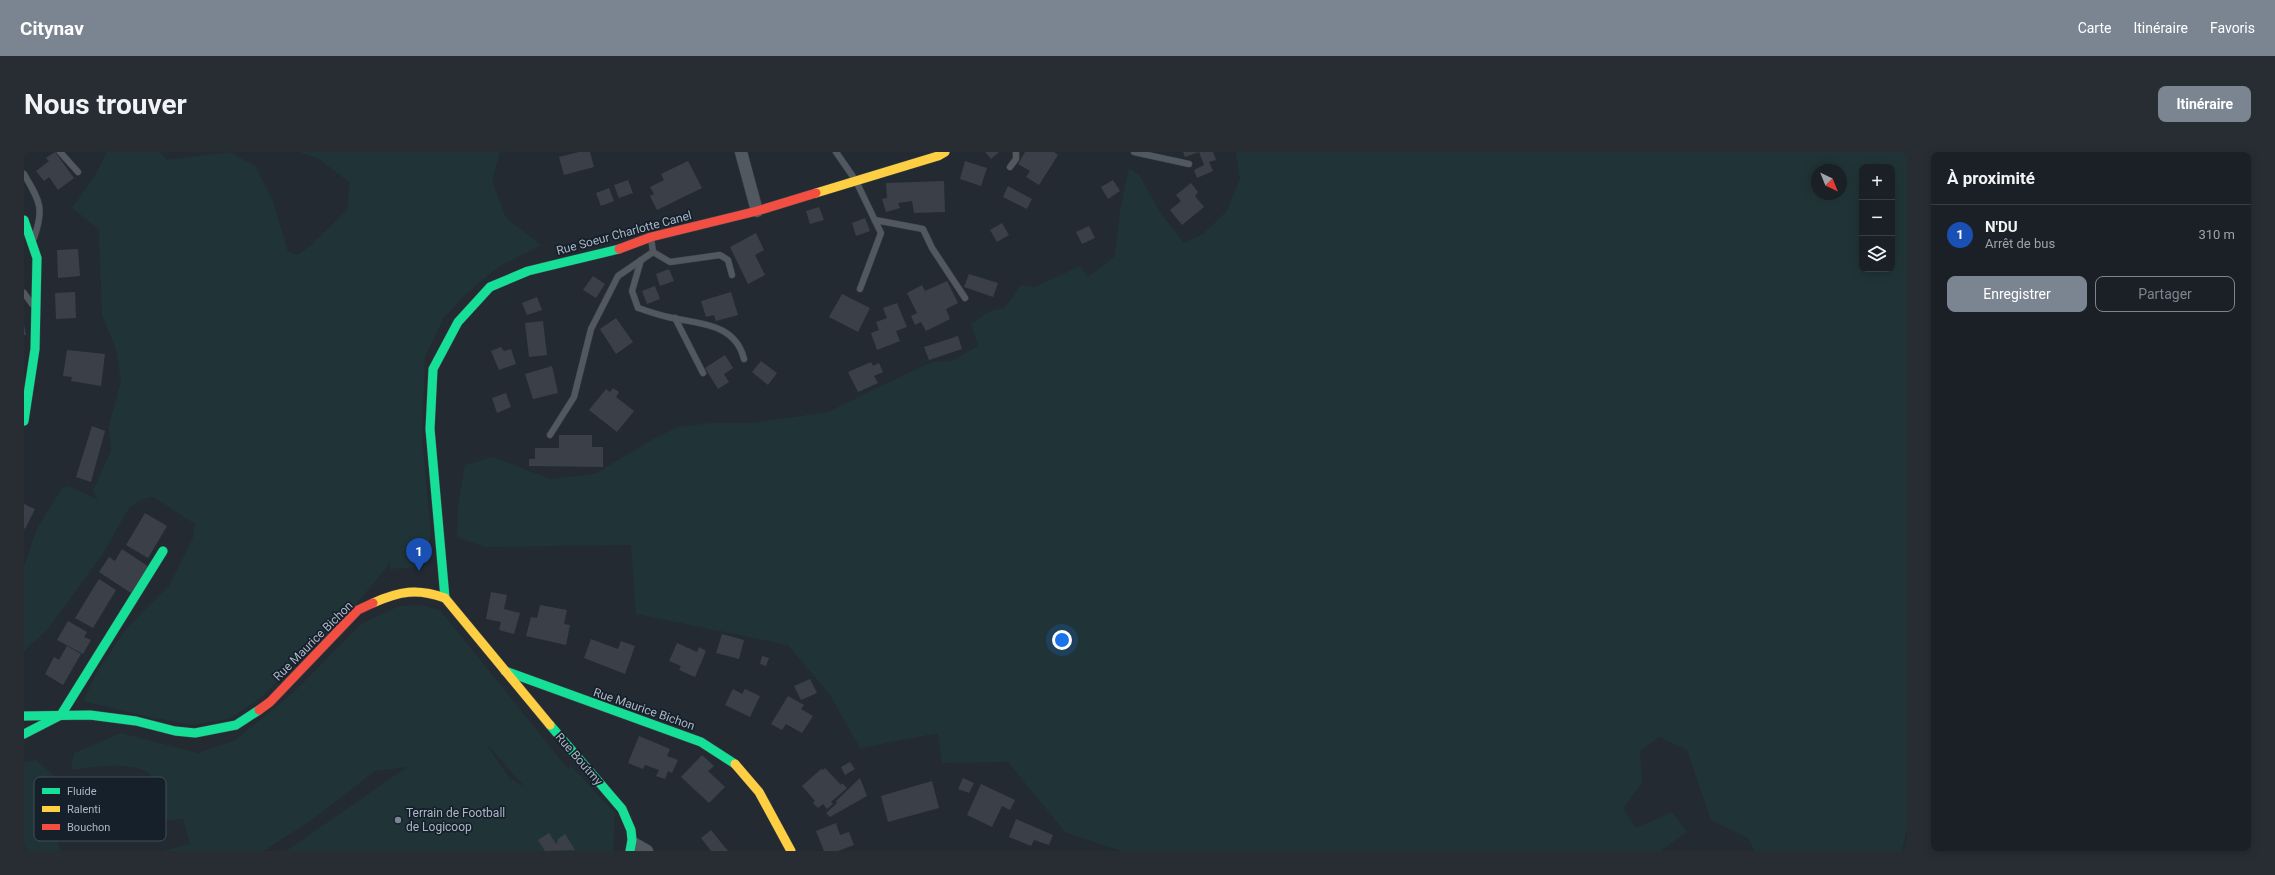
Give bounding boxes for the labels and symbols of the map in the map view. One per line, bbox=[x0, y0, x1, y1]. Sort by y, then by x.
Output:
north arrow bbox=[1811, 164, 1847, 200]
street label: Rue Soeur Charlotte Canel bbox=[555, 208, 693, 258]
pin: 1 bbox=[406, 538, 432, 571]
street label: Rue Maurice Bichon bbox=[270, 598, 356, 684]
your location bbox=[1052, 630, 1072, 650]
street label: Rue Maurice Bichon bbox=[591, 685, 697, 733]
street label: Rue Boutmy bbox=[553, 730, 606, 788]
legend bbox=[34, 777, 166, 841]
text: Fluide bbox=[67, 785, 97, 798]
text: Ralenti bbox=[67, 803, 101, 816]
place label: Terrain de Football de Logicoop bbox=[406, 806, 505, 834]
marker: Terrain de Football de Logicoop bbox=[393, 815, 403, 825]
text: Bouchon bbox=[67, 821, 110, 834]

